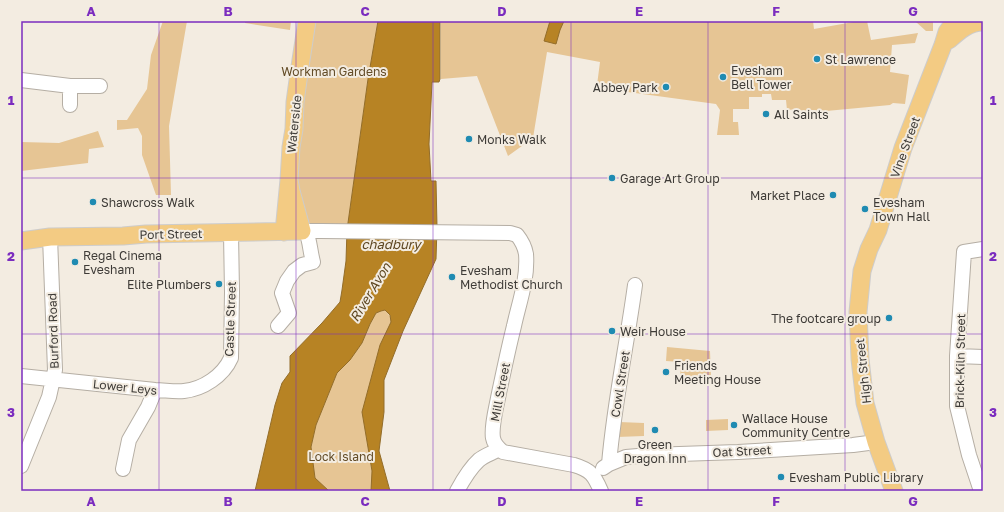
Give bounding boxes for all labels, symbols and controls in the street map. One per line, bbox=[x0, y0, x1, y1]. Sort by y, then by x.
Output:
text: A bbox=[86, 3, 96, 19]
text: B bbox=[223, 3, 233, 19]
text: C bbox=[360, 3, 370, 19]
text: D bbox=[497, 3, 507, 19]
text: E bbox=[635, 3, 643, 19]
text: F bbox=[772, 3, 780, 19]
text: G bbox=[908, 3, 918, 19]
place label: St Lawrence bbox=[825, 52, 896, 67]
marker: St Lawrence bbox=[812, 54, 822, 64]
place label: Evesham Bell Tower bbox=[731, 63, 792, 92]
park label: Workman Gardens bbox=[281, 64, 387, 79]
marker: Evesham Bell Tower bbox=[718, 72, 728, 82]
place label: Abbey Park bbox=[593, 80, 658, 95]
marker: Abbey Park bbox=[661, 82, 671, 92]
text: 1 bbox=[8, 92, 15, 108]
text: 1 bbox=[990, 92, 997, 108]
street label: Waterside bbox=[284, 94, 304, 154]
place label: All Saints bbox=[774, 107, 829, 122]
marker: All Saints bbox=[761, 109, 771, 119]
street label: Vine Street bbox=[887, 114, 923, 180]
place label: Monks Walk bbox=[477, 132, 547, 147]
marker: Monks Walk bbox=[464, 134, 474, 144]
place label: Garage Art Group bbox=[620, 171, 720, 186]
marker: Garage Art Group bbox=[607, 173, 617, 183]
place label: Market Place bbox=[750, 188, 825, 203]
marker: Market Place bbox=[828, 190, 838, 200]
place label: Shawcross Walk bbox=[101, 195, 195, 210]
place label: Evesham Town Hall bbox=[873, 195, 930, 224]
marker: Shawcross Walk bbox=[88, 197, 98, 207]
marker: Evesham Town Hall bbox=[860, 204, 870, 214]
street label: Port Street bbox=[139, 226, 203, 242]
water label: chadbury bbox=[361, 236, 422, 252]
text: 2 bbox=[7, 248, 15, 264]
place label: Regal Cinema Evesham bbox=[83, 248, 162, 277]
text: 2 bbox=[989, 248, 997, 264]
marker: Regal Cinema Evesham bbox=[70, 257, 80, 267]
water label: River Avon bbox=[346, 259, 394, 324]
place label: Evesham Methodist Church bbox=[460, 263, 563, 292]
marker: Evesham Methodist Church bbox=[447, 272, 457, 282]
place label: Elite Plumbers bbox=[127, 277, 211, 292]
marker: Elite Plumbers bbox=[214, 279, 224, 289]
street label: Castle Street bbox=[221, 281, 239, 357]
street label: Burford Road bbox=[44, 293, 62, 369]
place label: The footcare group bbox=[771, 311, 881, 326]
marker: The footcare group bbox=[884, 313, 894, 323]
street label: Brick-Kiln Street bbox=[952, 313, 968, 408]
place label: Weir House bbox=[620, 324, 686, 339]
marker: Weir House bbox=[607, 326, 617, 336]
street label: High Street bbox=[852, 337, 874, 404]
street label: Cowl Street bbox=[607, 349, 633, 418]
place label: Friends Meeting House bbox=[674, 358, 761, 387]
street label: Mill Street bbox=[487, 361, 513, 423]
marker: Friends Meeting House bbox=[661, 367, 671, 377]
street label: Lower Leys bbox=[92, 376, 158, 398]
text: 3 bbox=[7, 404, 15, 420]
text: 3 bbox=[989, 404, 997, 420]
place label: Wallace House Community Centre bbox=[742, 411, 850, 440]
marker: Wallace House Community Centre bbox=[729, 420, 739, 430]
marker: Green Dragon Inn bbox=[650, 425, 660, 435]
place label: Green Dragon Inn bbox=[623, 437, 687, 466]
street label: Oat Street bbox=[712, 442, 772, 460]
park label: Lock Island bbox=[308, 449, 374, 464]
place label: Evesham Public Library bbox=[789, 470, 924, 485]
marker: Evesham Public Library bbox=[776, 472, 786, 482]
text: A bbox=[86, 493, 96, 509]
text: B bbox=[223, 493, 233, 509]
text: C bbox=[360, 493, 370, 509]
text: D bbox=[497, 493, 507, 509]
text: E bbox=[635, 493, 643, 509]
text: F bbox=[772, 493, 780, 509]
text: G bbox=[908, 493, 918, 509]

